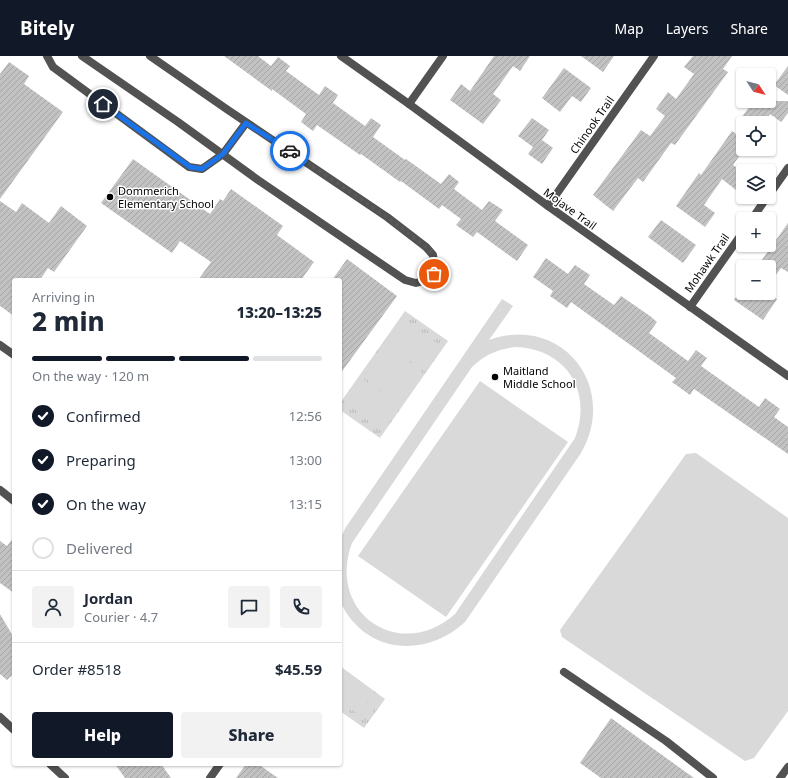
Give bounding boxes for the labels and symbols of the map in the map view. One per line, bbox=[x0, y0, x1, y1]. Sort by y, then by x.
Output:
north arrow bbox=[736, 68, 776, 108]
pin bbox=[86, 87, 120, 121]
street label: Chinook Trail bbox=[566, 93, 617, 157]
courier bbox=[270, 131, 310, 171]
place label: Dommerich Elementary School bbox=[118, 183, 214, 211]
street label: Mojave Trail bbox=[541, 184, 600, 233]
marker: Dommerich Elementary School bbox=[105, 192, 115, 202]
street label: Mohawk Trail bbox=[681, 230, 732, 295]
pin bbox=[417, 257, 451, 291]
place label: Maitland Middle School bbox=[503, 363, 576, 391]
marker: Maitland Middle School bbox=[490, 372, 500, 382]

